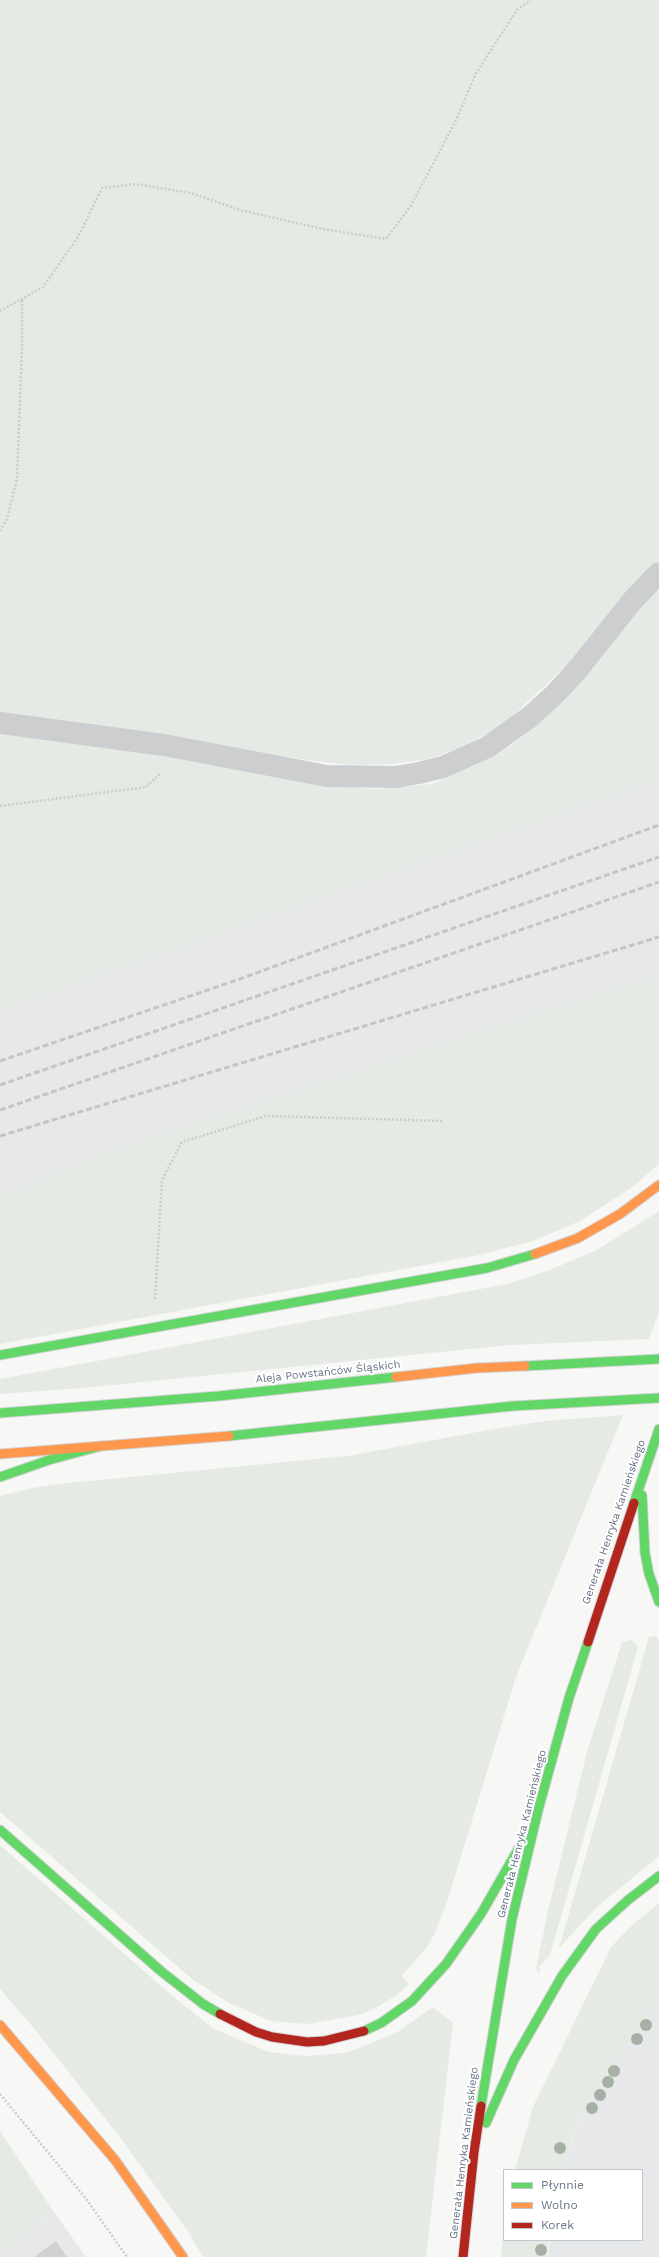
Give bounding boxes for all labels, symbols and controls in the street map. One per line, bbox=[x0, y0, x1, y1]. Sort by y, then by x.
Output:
street label: Aleja Powstańców Śląskich bbox=[255, 1358, 401, 1386]
street label: Generała Henryka Kamieńskiego bbox=[580, 1438, 648, 1606]
street label: Generała Henryka Kamieńskiego bbox=[495, 1748, 549, 1920]
street label: Generała Henryka Kamieńskiego bbox=[447, 2066, 481, 2240]
legend bbox=[503, 2169, 643, 2241]
text: Płynnie bbox=[541, 2178, 584, 2192]
text: Wolno bbox=[541, 2198, 578, 2212]
text: Korek bbox=[541, 2218, 574, 2232]

